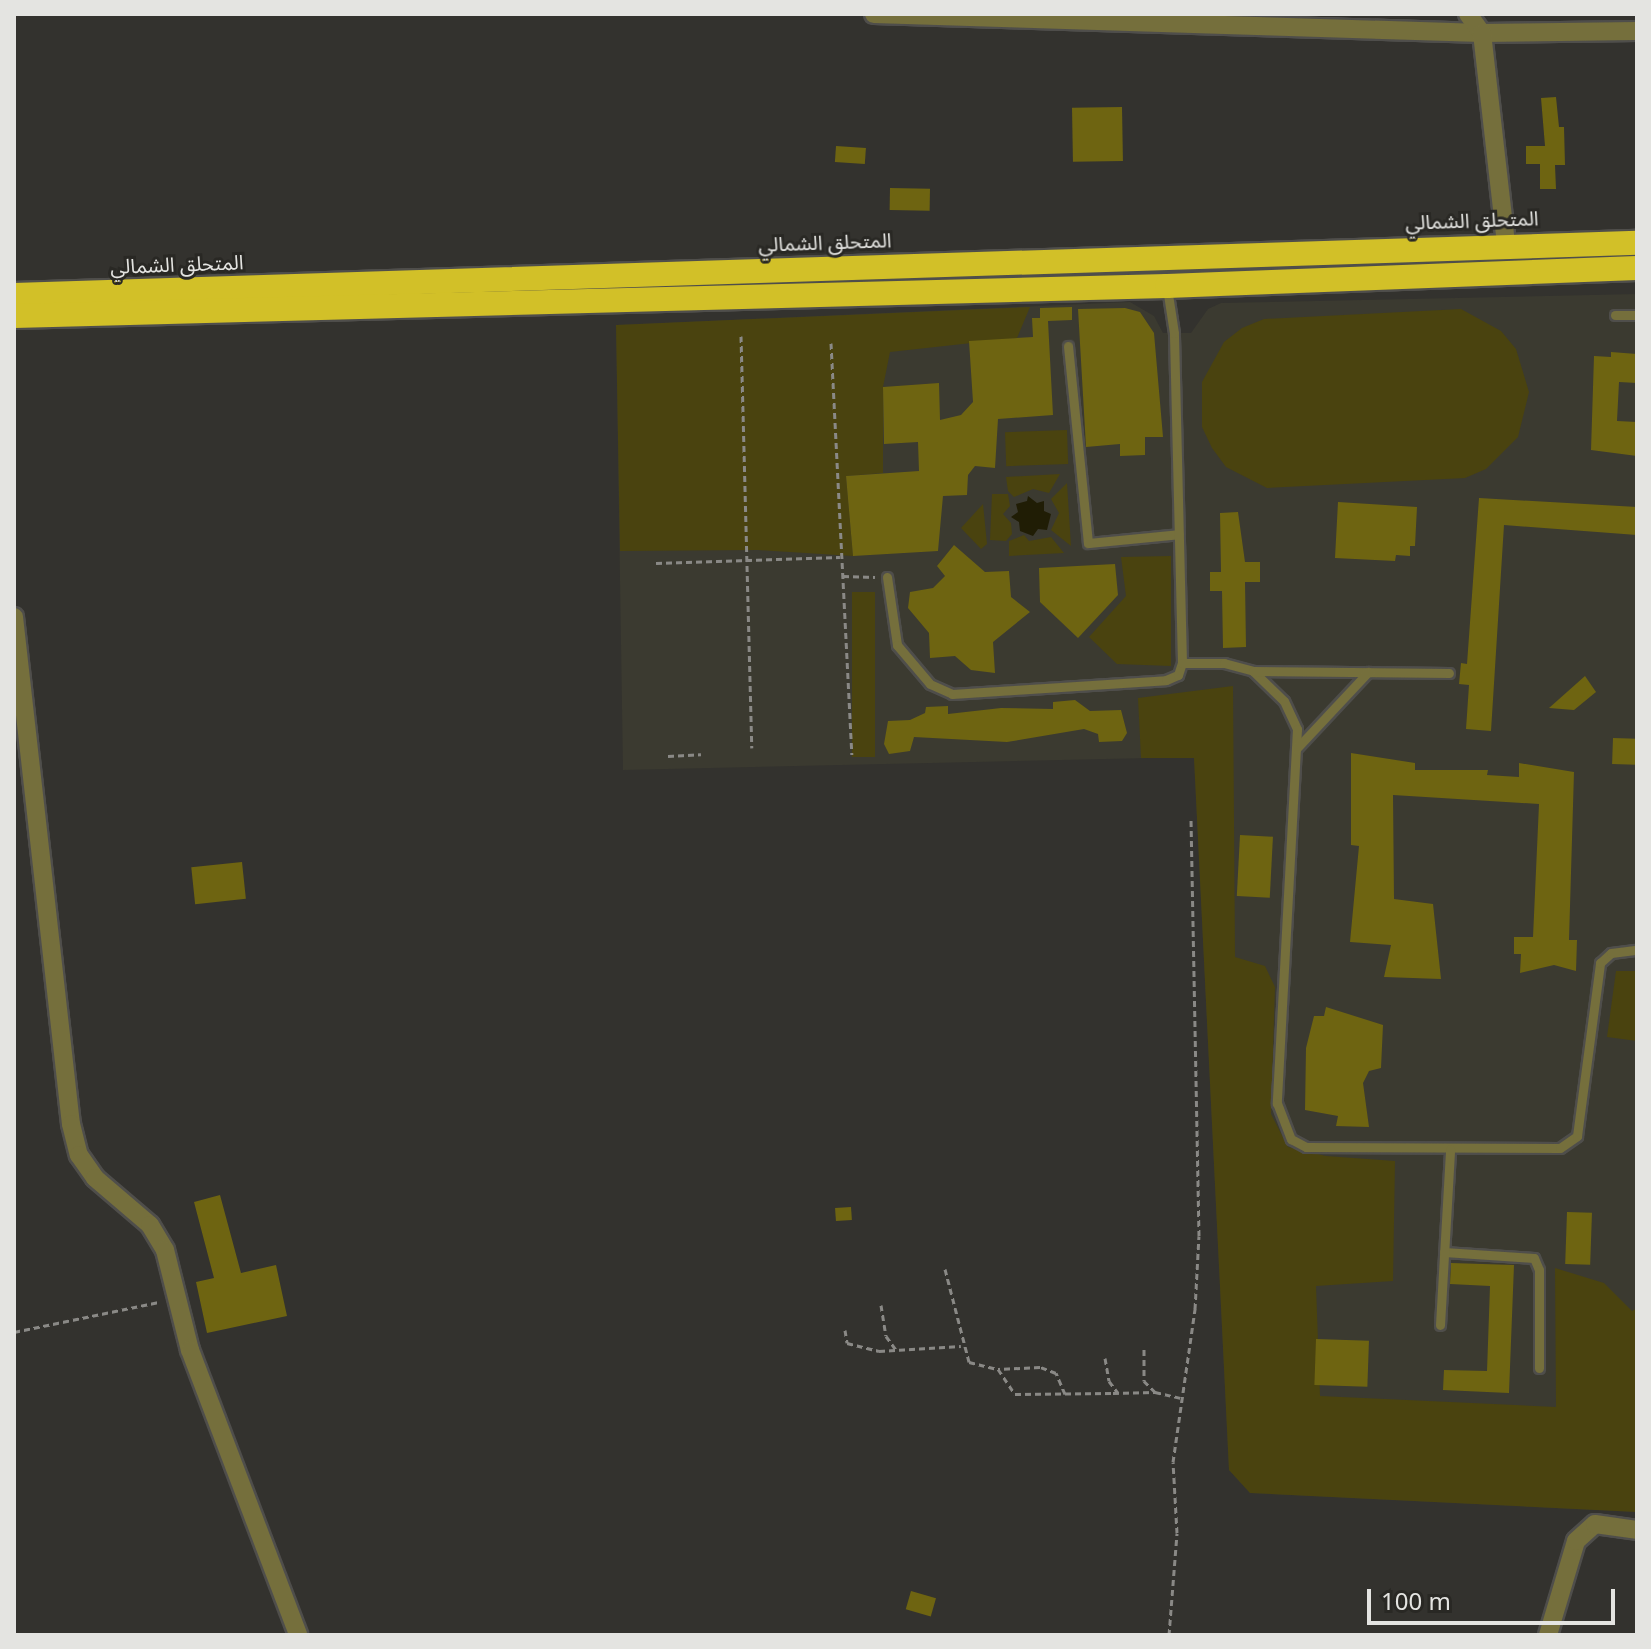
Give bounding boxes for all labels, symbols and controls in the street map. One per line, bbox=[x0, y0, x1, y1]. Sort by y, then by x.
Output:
street label: المتحلق الشمالي bbox=[1405, 208, 1539, 236]
street label: المتحلق الشمالي bbox=[758, 230, 892, 258]
street label: المتحلق الشمالي bbox=[110, 252, 244, 280]
scale bar bbox=[1371, 1573, 1619, 1623]
text: 100 m bbox=[1381, 1577, 1451, 1628]

